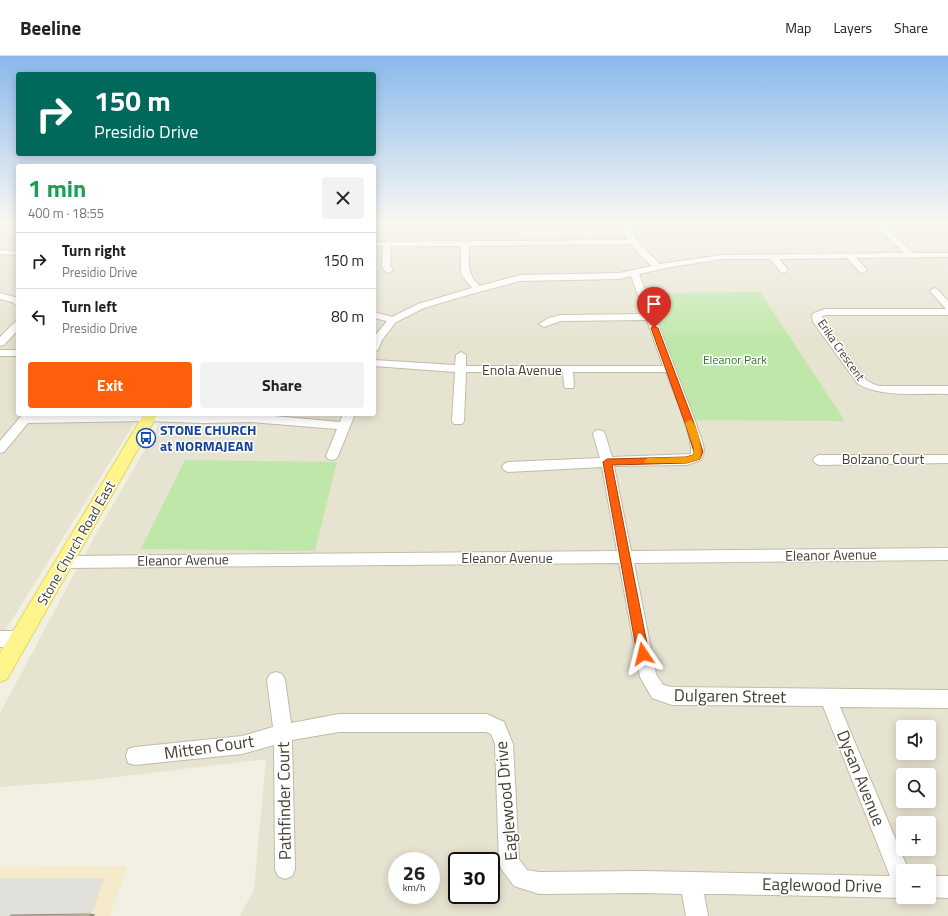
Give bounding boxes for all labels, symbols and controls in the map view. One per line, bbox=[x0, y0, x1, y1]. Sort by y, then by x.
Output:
text: Beeline bbox=[20, 13, 81, 42]
text: Map bbox=[785, 17, 811, 38]
text: Layers bbox=[833, 17, 872, 38]
text: Share bbox=[894, 17, 928, 38]
text: 150 m bbox=[94, 79, 171, 122]
icon: right bbox=[28, 88, 80, 140]
text: Presidio Drive bbox=[94, 118, 198, 145]
text: 1 min bbox=[28, 170, 86, 206]
button: close bbox=[322, 177, 364, 219]
text: 400 m · 18:55 bbox=[28, 203, 104, 223]
text: Turn right bbox=[62, 239, 126, 262]
text: 150 m bbox=[323, 249, 364, 272]
icon: right bbox=[28, 250, 50, 272]
text: Presidio Drive bbox=[62, 262, 137, 282]
pin bbox=[637, 287, 671, 328]
icon: arrive bbox=[643, 293, 665, 315]
text: Turn left bbox=[62, 295, 117, 318]
text: 80 m bbox=[331, 305, 364, 328]
icon: left bbox=[28, 306, 50, 328]
street label: Erika Crescent bbox=[813, 315, 870, 385]
text: Presidio Drive bbox=[62, 318, 137, 338]
park label: Eleanor Park bbox=[703, 350, 767, 369]
street label: Enola Avenue bbox=[482, 359, 562, 380]
button: Exit bbox=[28, 362, 192, 408]
button: Share bbox=[200, 362, 364, 408]
place label: STONE CHURCH at NORMAJEAN bbox=[160, 419, 257, 456]
bus stop icon: STONE CHURCH at NORMAJEAN bbox=[135, 427, 157, 449]
street label: Bolzano Court bbox=[842, 448, 924, 469]
street label: Stone Church Road East bbox=[31, 476, 120, 609]
street label: Eleanor Avenue bbox=[785, 543, 877, 566]
street label: Eleanor Avenue bbox=[461, 547, 553, 568]
street label: Eleanor Avenue bbox=[137, 548, 229, 571]
position arrow bbox=[622, 633, 664, 675]
street label: Dulgaren Street bbox=[674, 682, 786, 710]
map controls bbox=[896, 720, 936, 904]
button: sound bbox=[896, 720, 936, 760]
street label: Dysan Avenue bbox=[830, 726, 892, 830]
street label: Mitten Court bbox=[162, 728, 256, 766]
street label: Eaglewood Drive bbox=[488, 740, 524, 862]
street label: Pathfinder Court bbox=[270, 742, 298, 860]
button: search bbox=[896, 768, 936, 808]
button: + bbox=[896, 816, 936, 856]
speed limit sign: 30 bbox=[448, 852, 500, 904]
text: 26 bbox=[403, 857, 425, 888]
button: − bbox=[896, 864, 936, 904]
street label: Eaglewood Drive bbox=[762, 871, 882, 899]
text: km/h bbox=[403, 880, 425, 895]

